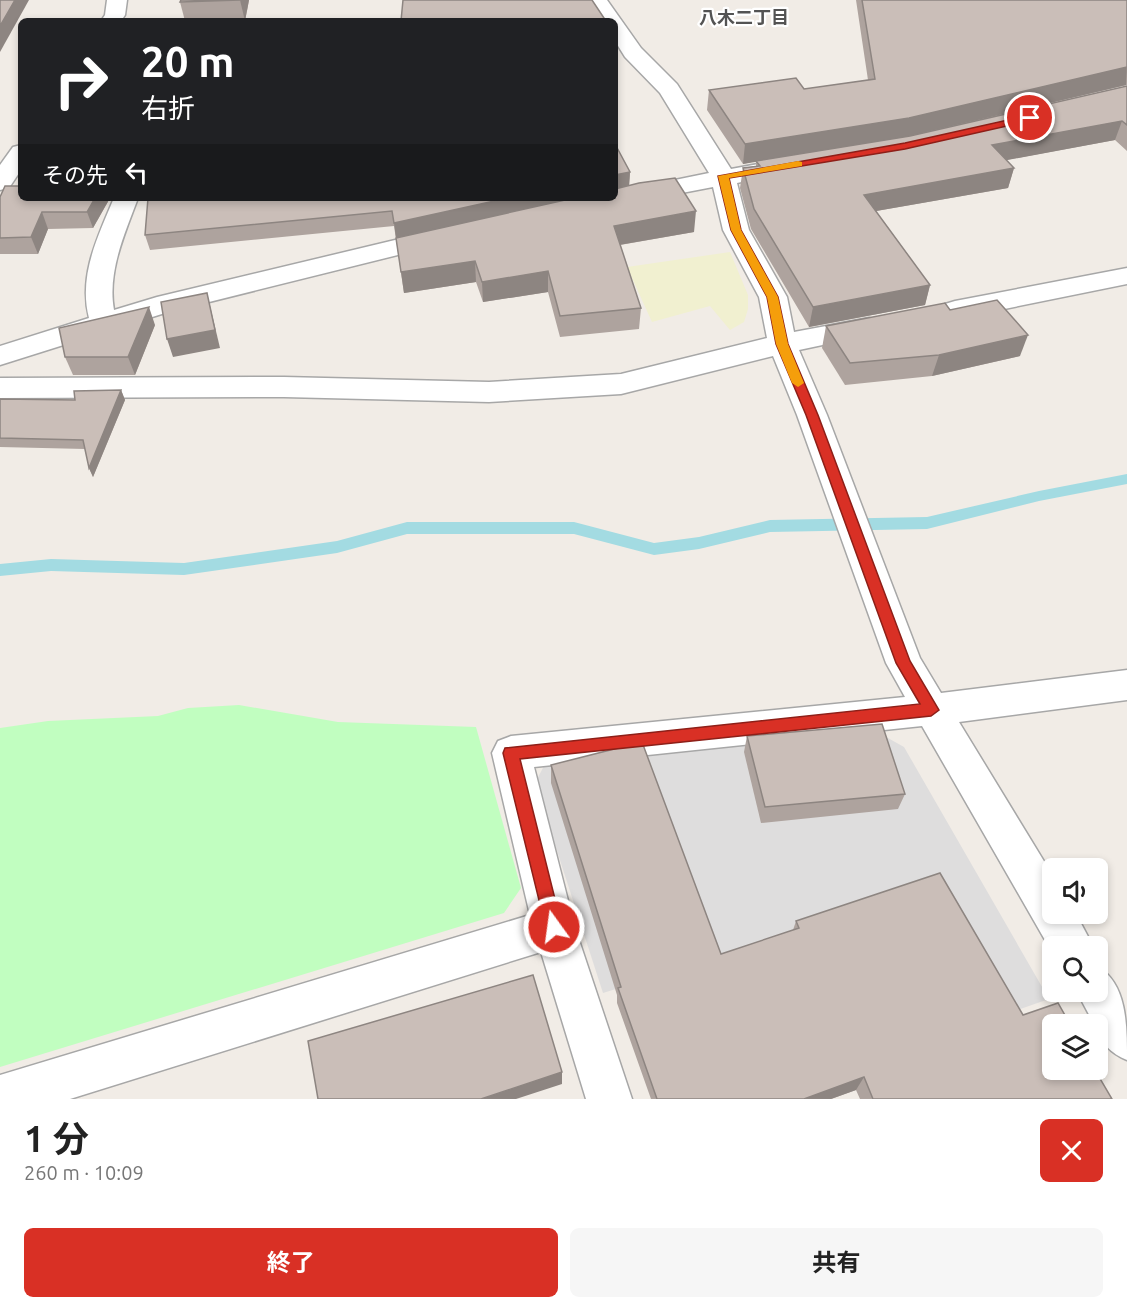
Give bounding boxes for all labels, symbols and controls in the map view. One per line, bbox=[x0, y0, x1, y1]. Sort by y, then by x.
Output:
district label: 八木二丁目 bbox=[699, 7, 789, 27]
text: 20 m bbox=[141, 38, 235, 85]
icon: right bbox=[42, 42, 120, 120]
pin bbox=[1004, 92, 1055, 143]
text: 右折 bbox=[141, 93, 195, 123]
icon: arrive bbox=[1013, 101, 1046, 134]
icon: left bbox=[120, 156, 153, 189]
text: その先 bbox=[42, 162, 108, 187]
map controls bbox=[1042, 858, 1108, 1080]
button: sound bbox=[1042, 858, 1108, 924]
position arrow bbox=[522, 895, 586, 959]
button: search bbox=[1042, 936, 1108, 1002]
button: layers bbox=[1042, 1014, 1108, 1080]
text: 1 分 bbox=[24, 1118, 89, 1159]
button: close bbox=[1040, 1119, 1103, 1182]
text: 260 m · 10:09 bbox=[24, 1161, 144, 1184]
button: 終了 bbox=[24, 1228, 558, 1297]
button: 共有 bbox=[570, 1228, 1103, 1297]

